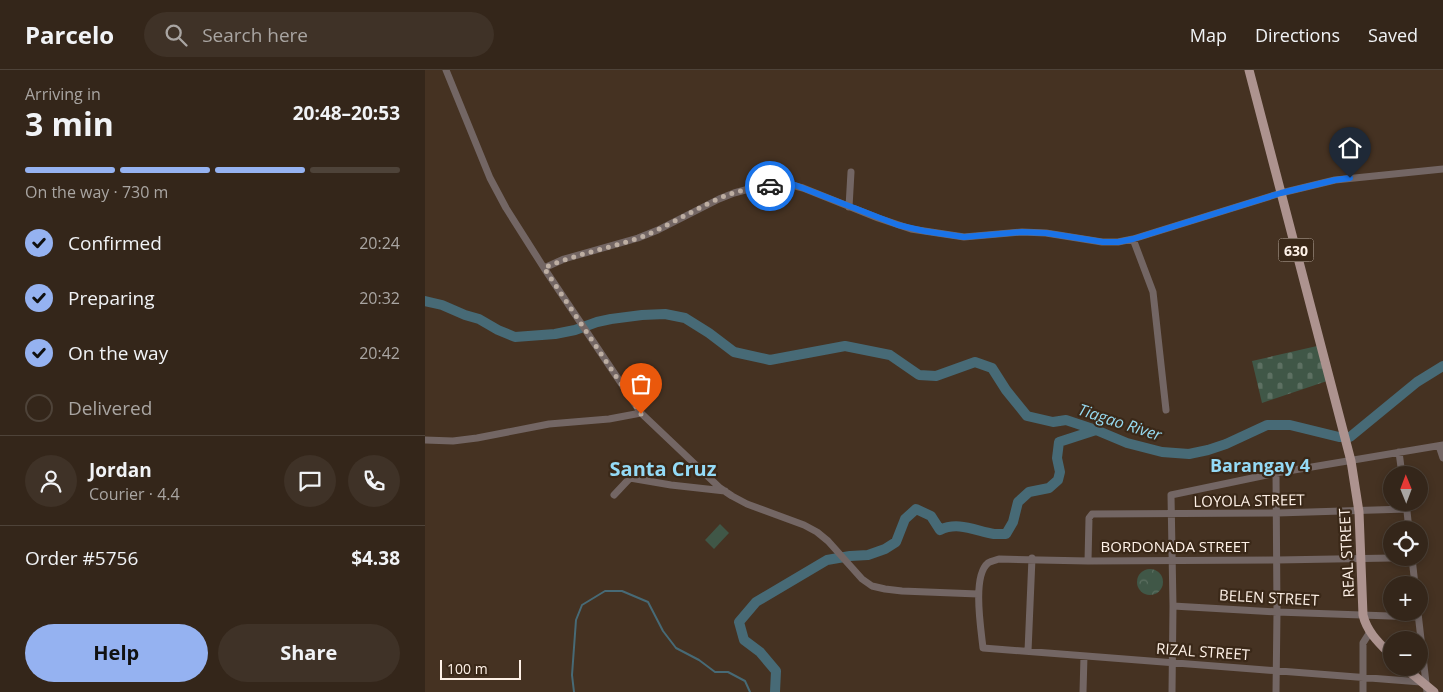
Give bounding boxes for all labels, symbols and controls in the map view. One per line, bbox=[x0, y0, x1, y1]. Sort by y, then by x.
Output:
search box bbox=[144, 12, 494, 57]
text: Parcelo bbox=[25, 18, 114, 51]
icon: search bbox=[162, 21, 190, 49]
text: Search here bbox=[202, 22, 308, 48]
text: Map bbox=[1190, 23, 1227, 47]
text: Directions bbox=[1255, 23, 1340, 47]
text: Saved bbox=[1368, 23, 1418, 47]
text: Arriving in bbox=[25, 83, 101, 105]
text: 20:48–20:53 bbox=[293, 100, 400, 126]
text: 3 min bbox=[25, 102, 114, 145]
pin bbox=[1329, 127, 1371, 178]
icon: home bbox=[1336, 134, 1364, 162]
courier bbox=[745, 161, 795, 211]
icon: car bbox=[756, 172, 784, 200]
text: On the way · 730 m bbox=[25, 181, 168, 203]
icon: check bbox=[25, 229, 53, 257]
text: Confirmed bbox=[68, 230, 162, 256]
text: 20:24 bbox=[359, 232, 400, 254]
road number: 630 bbox=[1279, 238, 1313, 262]
icon: check bbox=[25, 284, 53, 312]
text: Preparing bbox=[68, 285, 155, 311]
text: 20:32 bbox=[359, 287, 400, 309]
icon: check bbox=[25, 339, 53, 367]
text: On the way bbox=[68, 340, 168, 366]
text: 20:42 bbox=[359, 342, 400, 364]
pin bbox=[620, 363, 662, 414]
icon: bag bbox=[627, 370, 655, 398]
text: Delivered bbox=[68, 395, 152, 421]
water label: Tiagao River bbox=[1075, 398, 1165, 446]
district label: Barangay 4 bbox=[1210, 453, 1310, 477]
button: person bbox=[25, 455, 77, 507]
button: chat bbox=[284, 455, 336, 507]
button: phone bbox=[348, 455, 400, 507]
district label: Santa Cruz bbox=[610, 455, 717, 482]
text: Jordan bbox=[89, 457, 152, 483]
north arrow bbox=[1383, 466, 1427, 511]
map controls bbox=[1383, 466, 1428, 676]
text: Courier · 4.4 bbox=[89, 483, 180, 505]
street label: LOYOLA STREET bbox=[1193, 489, 1306, 511]
street label: REAL STREET bbox=[1334, 507, 1358, 598]
button: locate bbox=[1383, 521, 1428, 566]
street label: BORDONADA STREET bbox=[1101, 536, 1250, 556]
text: Order #5756 bbox=[25, 545, 138, 571]
text: $4.38 bbox=[351, 545, 400, 571]
button: + bbox=[1383, 576, 1428, 621]
street label: BELEN STREET bbox=[1219, 584, 1320, 610]
button: Help bbox=[25, 624, 208, 682]
button: Share bbox=[218, 624, 400, 682]
button: − bbox=[1383, 631, 1428, 676]
street label: RIZAL STREET bbox=[1155, 638, 1251, 664]
scale bar bbox=[440, 657, 521, 680]
text: 100 m bbox=[447, 659, 488, 678]

